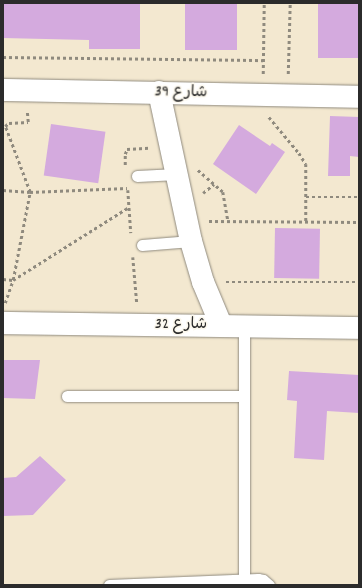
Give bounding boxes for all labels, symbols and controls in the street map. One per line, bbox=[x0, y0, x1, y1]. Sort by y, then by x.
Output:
street label: شارع 39 bbox=[154, 83, 208, 103]
street label: شارع 32 bbox=[155, 315, 207, 335]

